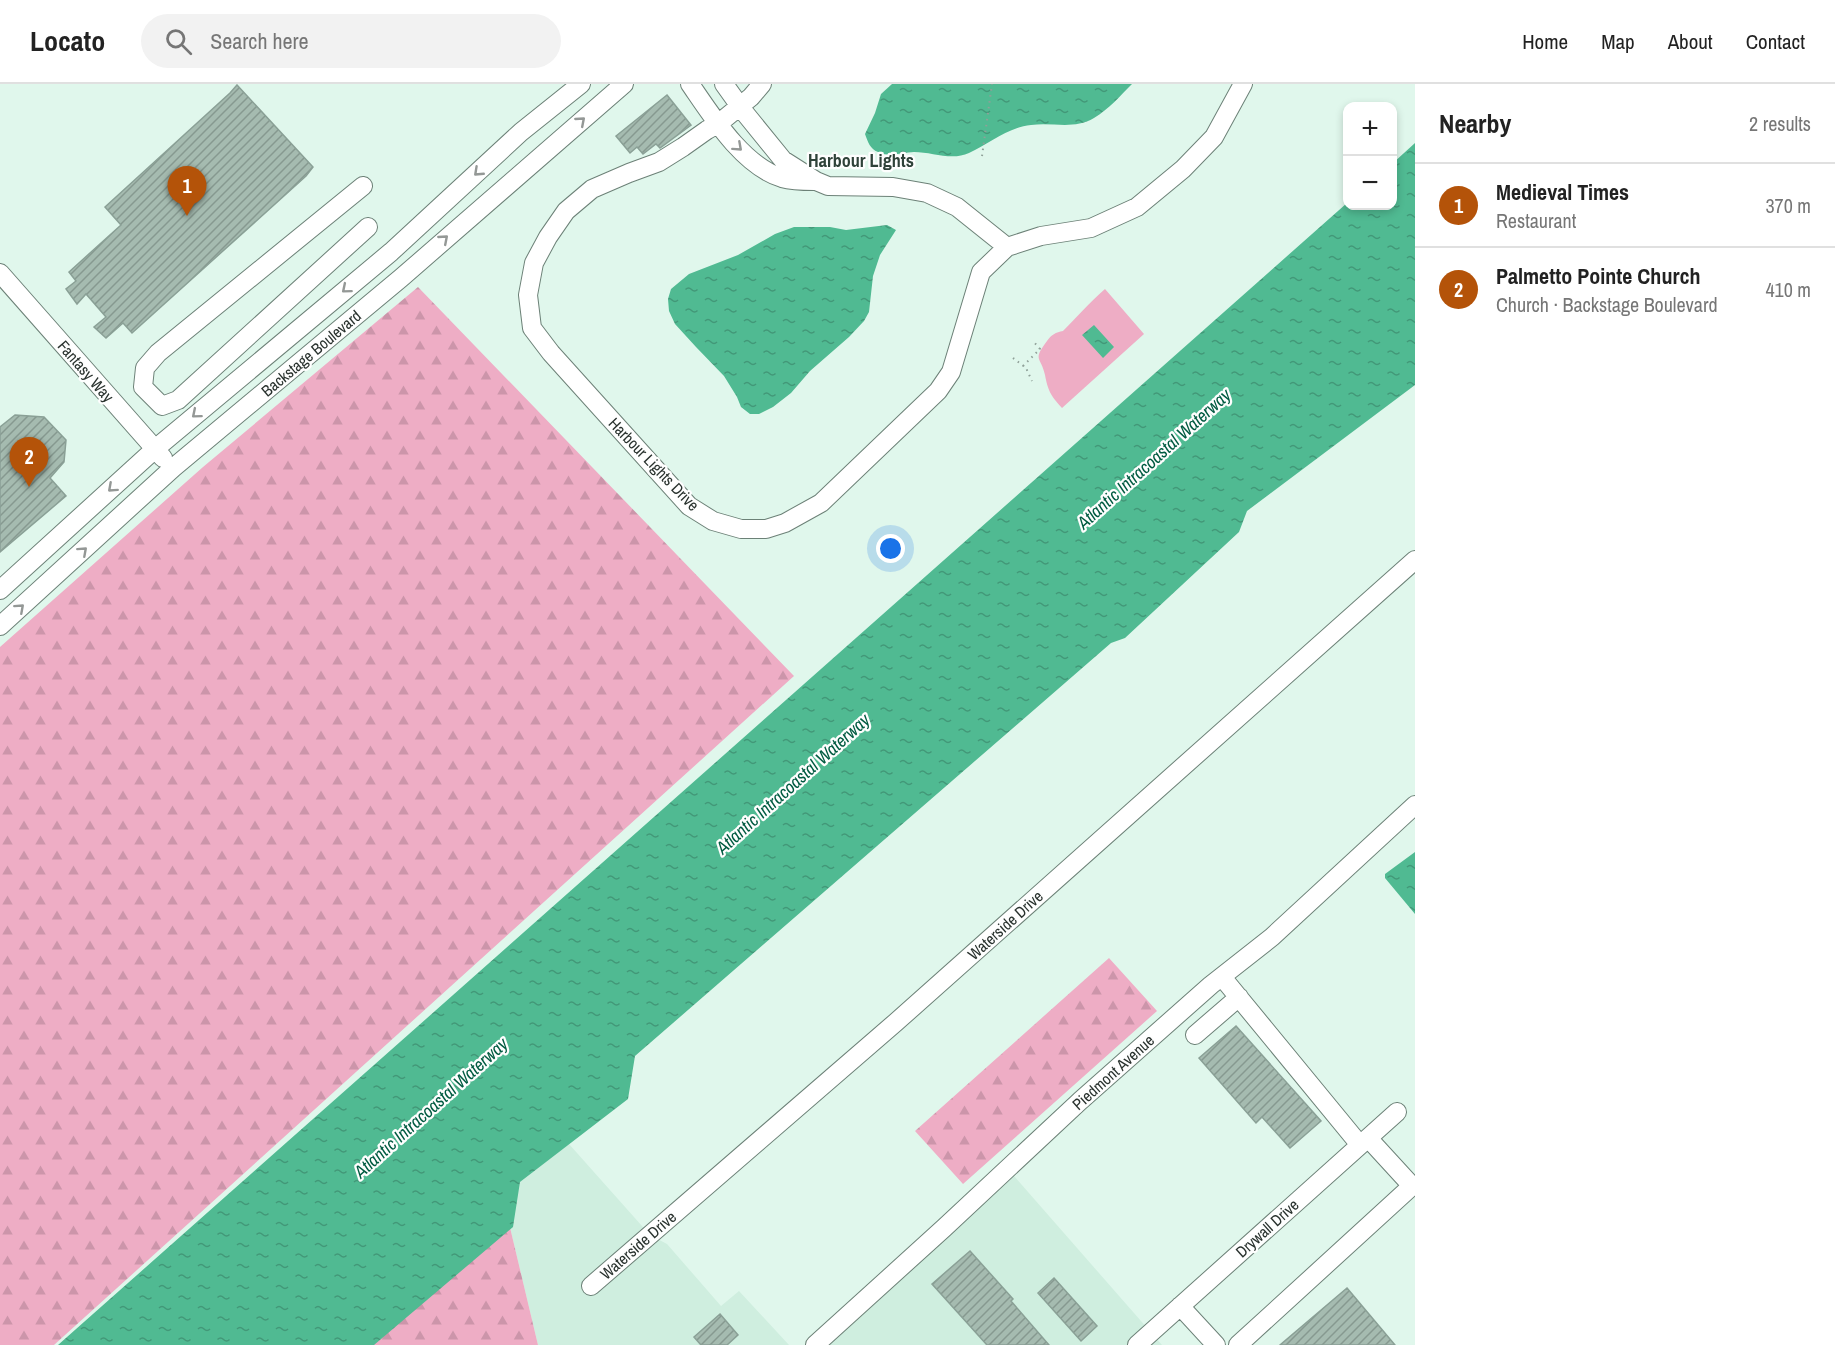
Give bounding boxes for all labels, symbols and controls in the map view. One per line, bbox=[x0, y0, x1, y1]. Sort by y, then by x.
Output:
search box bbox=[141, 14, 561, 68]
text: Locato bbox=[30, 22, 105, 60]
icon: search bbox=[162, 25, 195, 58]
text: Search here bbox=[210, 26, 309, 56]
text: Home bbox=[1522, 27, 1568, 56]
text: Map bbox=[1601, 27, 1635, 56]
text: About bbox=[1668, 27, 1713, 56]
text: Contact bbox=[1746, 27, 1805, 56]
map controls bbox=[1343, 102, 1397, 210]
button: + bbox=[1343, 102, 1397, 156]
text: Nearby bbox=[1439, 106, 1511, 141]
text: 2 results bbox=[1749, 110, 1811, 137]
one-way arrow bbox=[574, 117, 584, 128]
one-way arrow bbox=[731, 140, 742, 151]
district label: Harbour Lights bbox=[808, 148, 914, 173]
button: − bbox=[1343, 156, 1397, 210]
one-way arrow bbox=[474, 165, 484, 176]
pin: 1 bbox=[168, 166, 207, 216]
text: Medieval Times bbox=[1496, 177, 1629, 207]
text: 1 bbox=[1454, 192, 1463, 219]
text: 370 m bbox=[1765, 192, 1811, 219]
text: Restaurant bbox=[1496, 207, 1576, 234]
one-way arrow bbox=[437, 235, 448, 246]
text: Palmetto Pointe Church bbox=[1496, 261, 1701, 291]
text: 2 bbox=[1454, 276, 1463, 303]
text: 410 m bbox=[1765, 276, 1811, 303]
one-way arrow bbox=[342, 282, 353, 293]
text: Church · Backstage Boulevard bbox=[1496, 291, 1718, 318]
street label: Backstage Boulevard bbox=[256, 305, 366, 401]
street label: Fantasy Way bbox=[53, 335, 119, 407]
water label: Atlantic Intracoastal Waterway bbox=[1071, 382, 1237, 535]
one-way arrow bbox=[192, 407, 203, 418]
street label: Harbour Lights Drive bbox=[604, 413, 704, 515]
pin: 2 bbox=[9, 438, 48, 487]
one-way arrow bbox=[108, 481, 118, 492]
your location bbox=[876, 534, 905, 563]
one-way arrow bbox=[76, 547, 86, 558]
one-way arrow bbox=[13, 604, 23, 615]
water label: Atlantic Intracoastal Waterway bbox=[710, 707, 876, 860]
street label: Waterside Drive bbox=[963, 885, 1047, 965]
street label: Piedmont Avenue bbox=[1067, 1029, 1159, 1115]
water label: Atlantic Intracoastal Waterway bbox=[348, 1031, 514, 1184]
street label: Drywall Drive bbox=[1231, 1194, 1303, 1262]
street label: Waterside Drive bbox=[595, 1206, 681, 1284]

